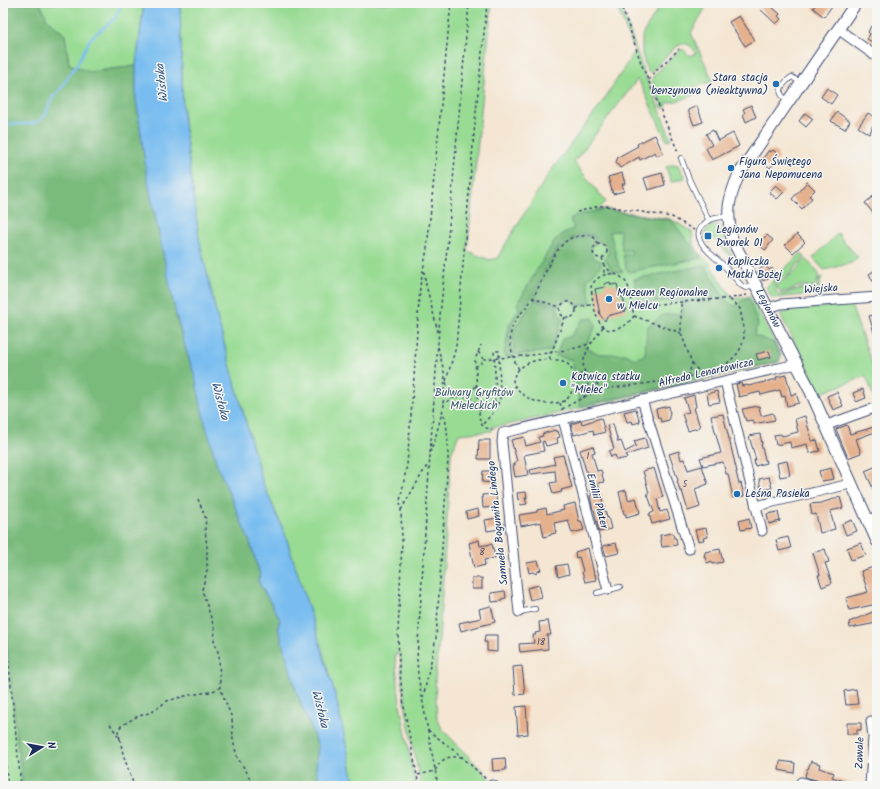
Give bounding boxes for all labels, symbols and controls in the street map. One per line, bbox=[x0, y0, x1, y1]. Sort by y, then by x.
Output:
water label: Wisłoka bbox=[150, 62, 173, 103]
place label: Stara stacja benzynowa (nieaktywna) bbox=[651, 69, 768, 100]
marker: Stara stacja benzynowa (nieaktywna) bbox=[771, 79, 781, 89]
place label: Figura Świętego Jana Nepomucena bbox=[739, 153, 822, 184]
marker: Figura Świętego Jana Nepomucena bbox=[726, 163, 736, 173]
place label: Legionów Dworek 01 bbox=[716, 221, 763, 252]
marker: Legionów Dworek 01 bbox=[703, 231, 713, 241]
place label: Kapliczka Matki Bożej bbox=[727, 253, 783, 284]
marker: Kapliczka Matki Bożej bbox=[714, 263, 724, 273]
street label: Wiejska bbox=[803, 279, 839, 299]
place label: Muzeum Regionalne w Mielcu bbox=[617, 284, 708, 315]
street label: Legionów bbox=[750, 285, 786, 332]
marker: Muzeum Regionalne w Mielcu bbox=[604, 294, 614, 304]
street label: Alfreda Lenartowicza bbox=[657, 353, 755, 393]
place label: Kotwica statku "Mielec" bbox=[571, 368, 641, 399]
marker: Kotwica statku "Mielec" bbox=[558, 378, 568, 388]
water label: Wisłoka bbox=[206, 380, 234, 423]
park label: Bulwary Gryfitów Mieleckich bbox=[435, 384, 514, 415]
house number: 1 bbox=[587, 449, 590, 464]
street label: Samuela Bogumiła Lindego bbox=[483, 460, 513, 586]
street label: Emilii Plater bbox=[581, 471, 613, 532]
house number: 5 bbox=[683, 477, 689, 492]
place label: Leśna Pasieka bbox=[745, 485, 810, 503]
marker: Leśna Pasieka bbox=[732, 489, 742, 499]
house number: 8 bbox=[479, 545, 485, 560]
house number: 18 bbox=[537, 635, 546, 650]
water label: Wisłoka bbox=[306, 688, 334, 731]
north arrow bbox=[22, 727, 62, 767]
street label: Zawale bbox=[850, 737, 870, 769]
text: N bbox=[41, 740, 60, 750]

